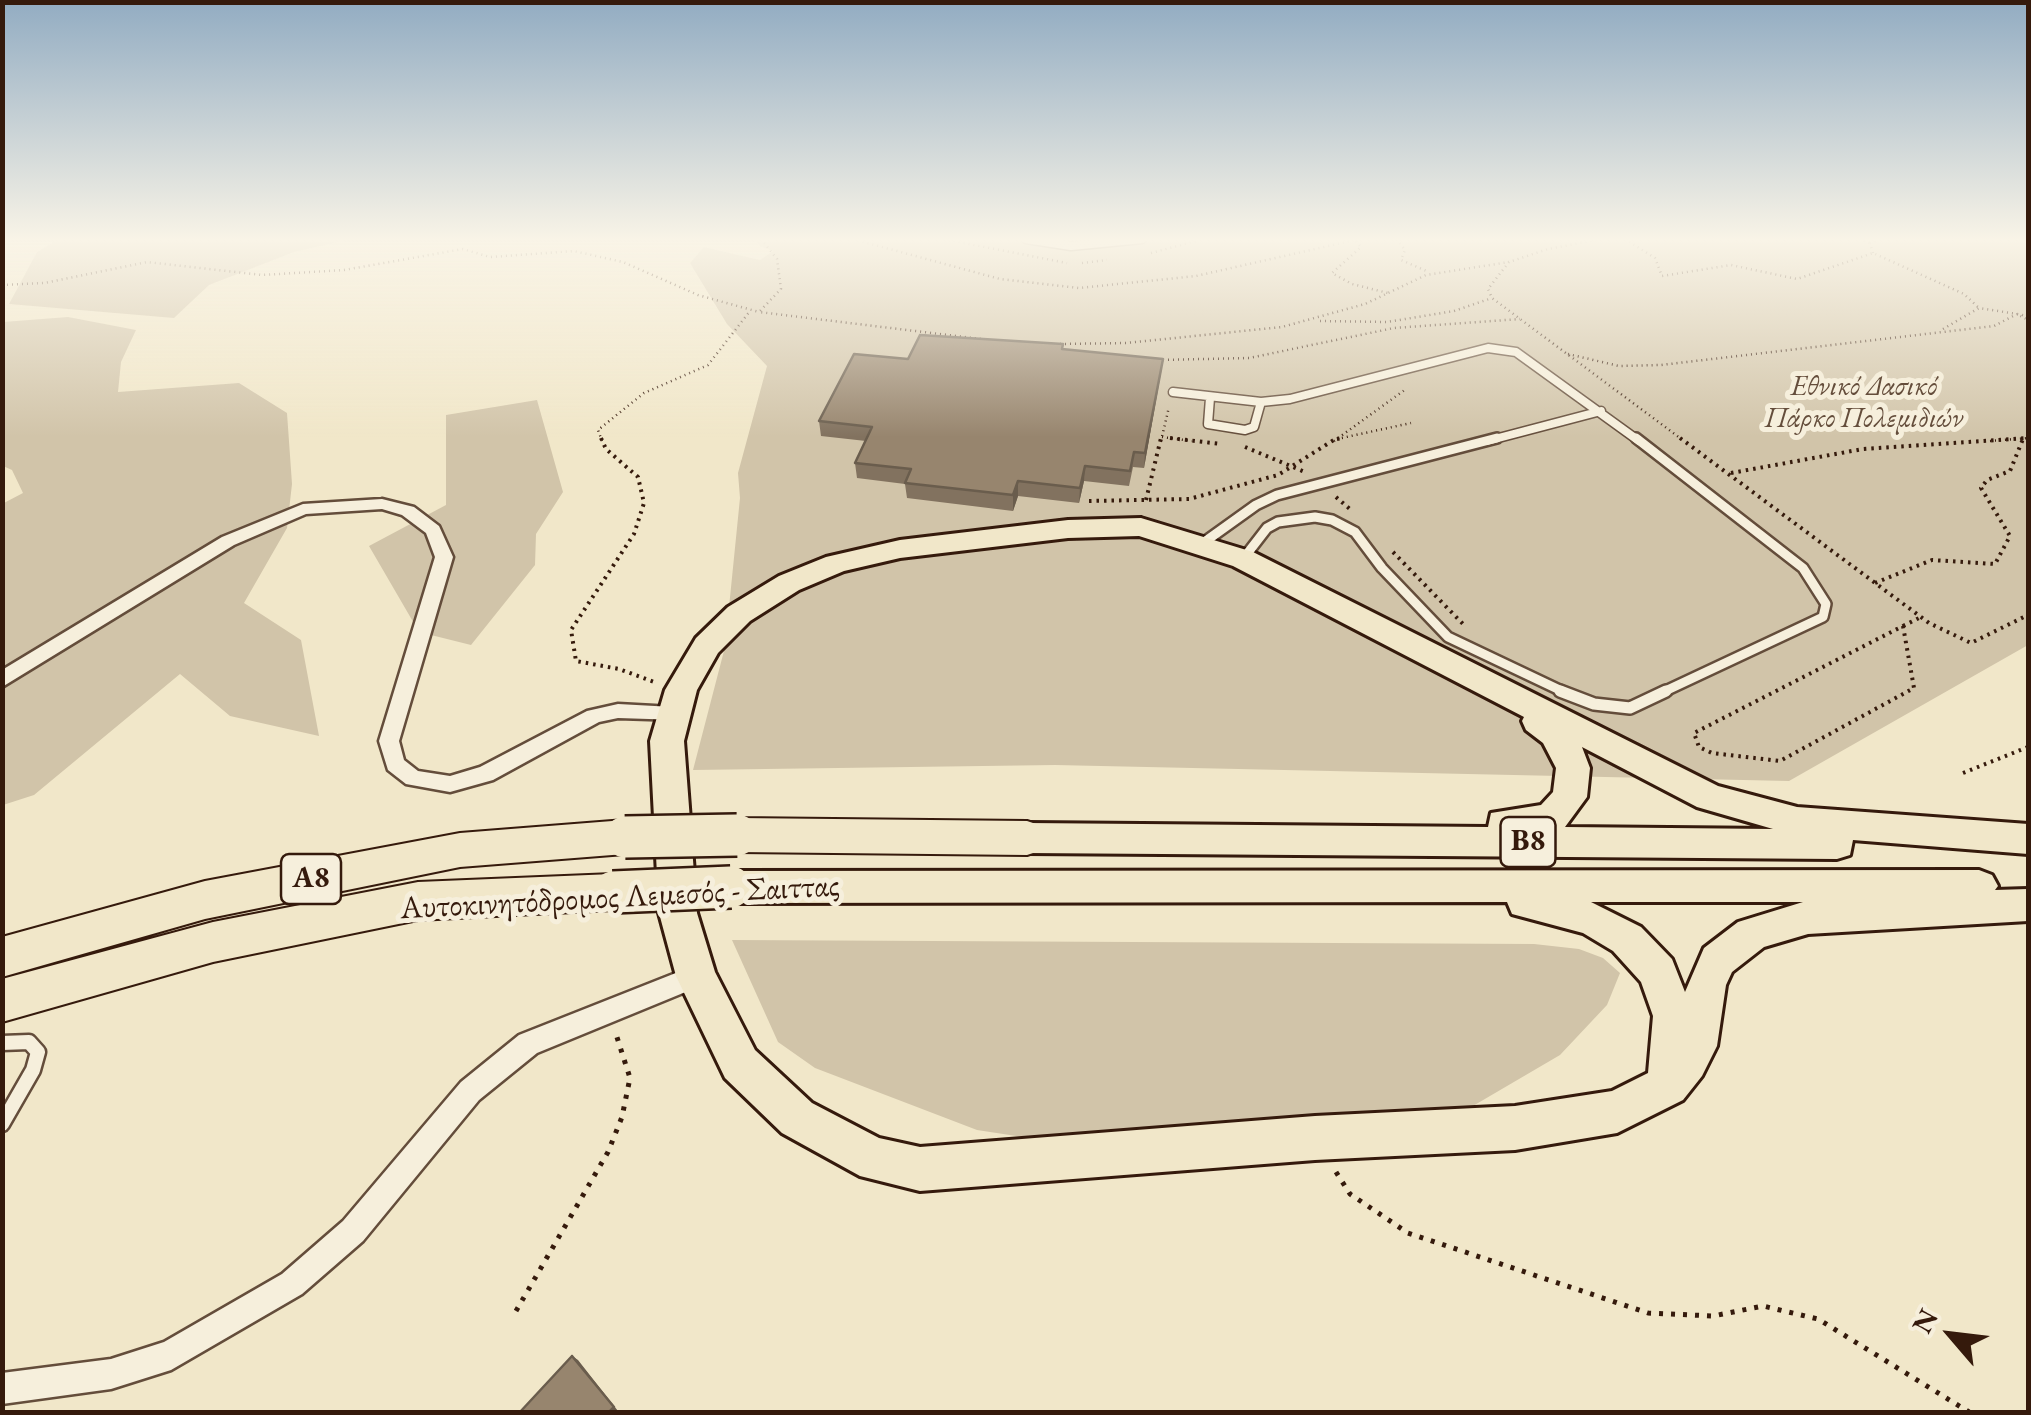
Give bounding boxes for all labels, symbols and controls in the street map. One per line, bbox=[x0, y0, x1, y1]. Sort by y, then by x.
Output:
park label: Εθνικό Δασικό Πάρκο Πολεμιδιών bbox=[1765, 370, 1963, 436]
road number: B8 bbox=[1500, 817, 1556, 867]
road number: A8 bbox=[281, 854, 341, 904]
street label: Αυτοκινητόδρομος Λεμεσός - Σαιττας bbox=[399, 867, 841, 929]
north arrow bbox=[1901, 1285, 2001, 1385]
text: N bbox=[1903, 1302, 1946, 1339]

